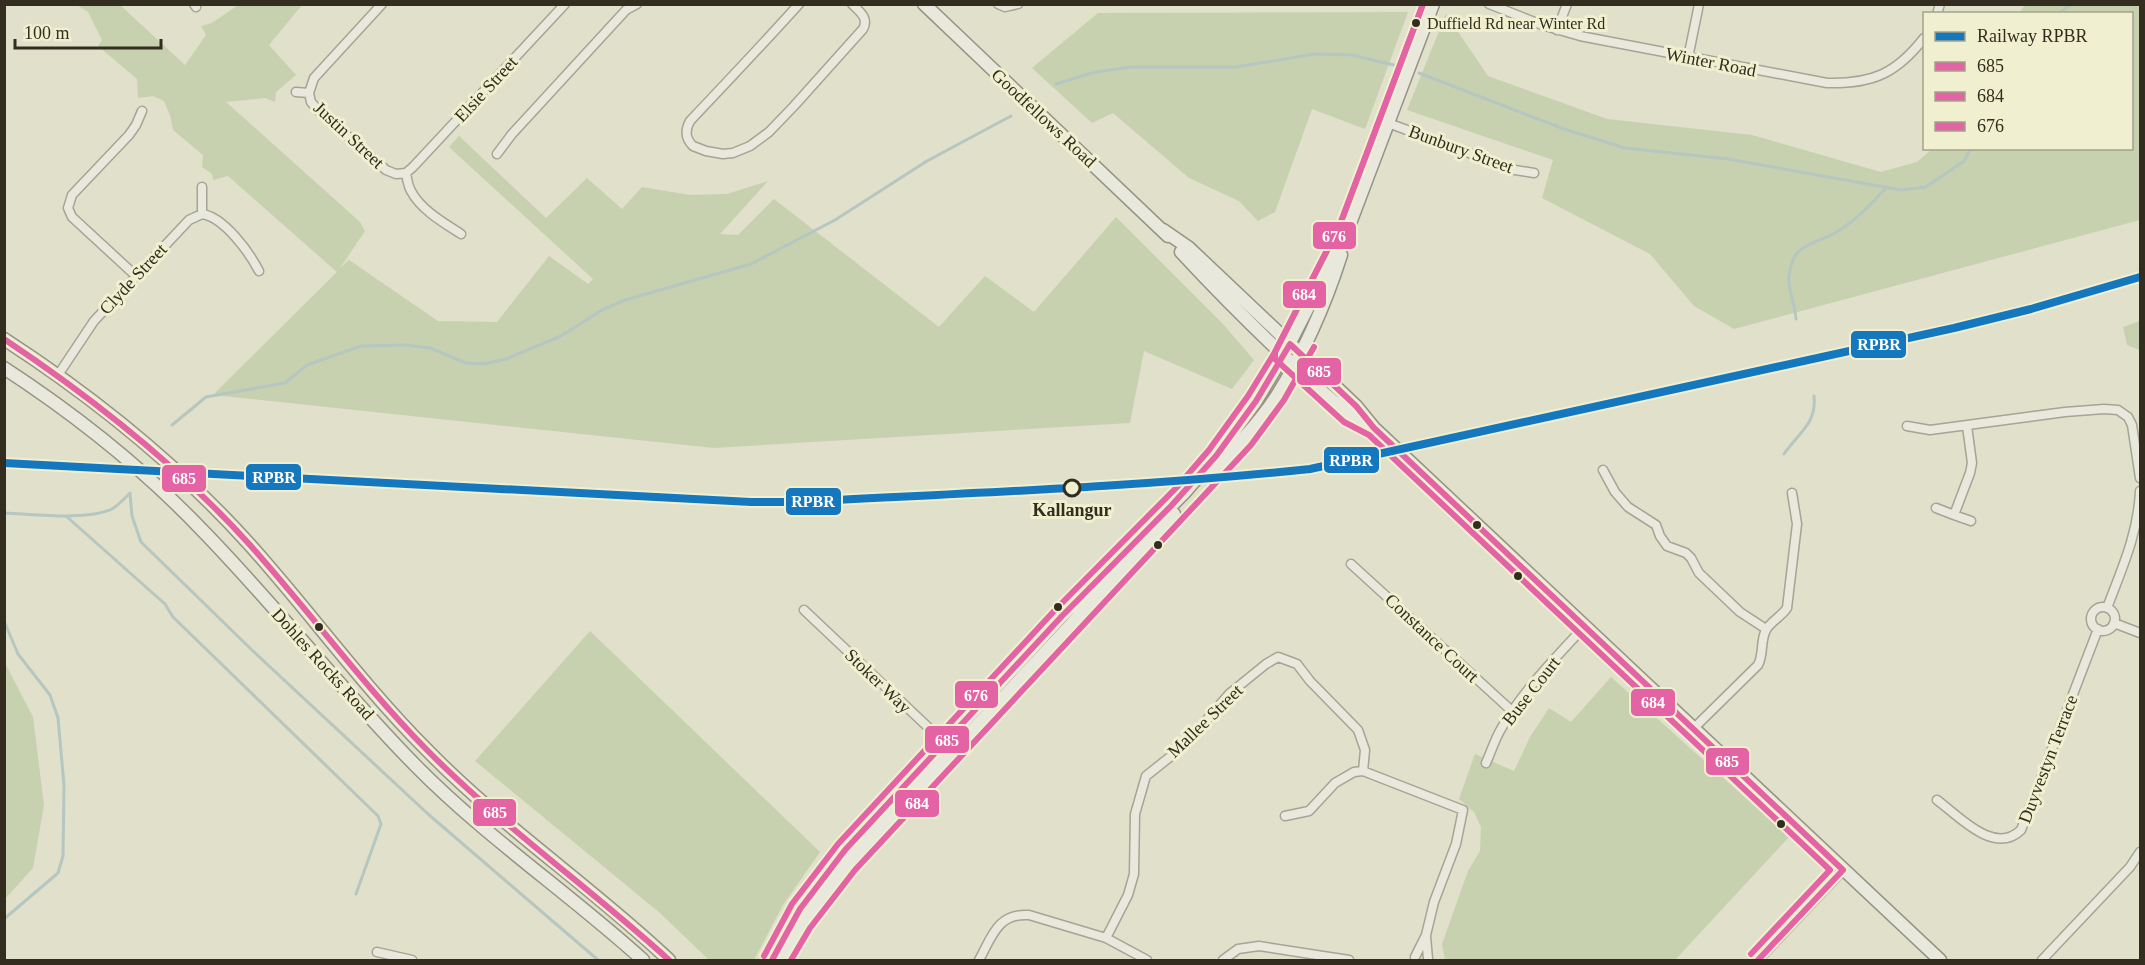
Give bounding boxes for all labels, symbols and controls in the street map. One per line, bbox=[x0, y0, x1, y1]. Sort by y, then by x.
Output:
scale bar bbox=[15, 12, 160, 50]
legend bbox=[1923, 12, 2133, 150]
place label: Duffield Rd near Winter Rd bbox=[1427, 15, 1605, 32]
marker: Duffield Rd near Winter Rd bbox=[1410, 17, 1422, 29]
text: 100 m bbox=[24, 23, 70, 43]
text: Railway RPBR bbox=[1977, 26, 2088, 46]
street label: Winter Road bbox=[1664, 43, 1758, 81]
street label: Elsie Street bbox=[451, 52, 521, 126]
text: 685 bbox=[1977, 56, 2004, 76]
street label: Goodfellows Road bbox=[988, 64, 1100, 172]
text: 684 bbox=[1977, 86, 2004, 106]
street label: Justin Street bbox=[310, 98, 388, 172]
text: 676 bbox=[1977, 116, 2004, 136]
street label: Bunbury Street bbox=[1406, 121, 1516, 177]
line badge: 676 bbox=[1312, 221, 1357, 250]
text: 676 bbox=[1322, 228, 1346, 245]
street label: Clyde Street bbox=[95, 239, 171, 319]
line badge: 684 bbox=[1282, 280, 1327, 309]
text: 684 bbox=[1292, 286, 1316, 303]
line badge: RPBR bbox=[1850, 330, 1907, 359]
text: RPBR bbox=[1857, 336, 1901, 353]
line badge: 685 bbox=[1296, 357, 1342, 386]
text: 685 bbox=[1307, 363, 1331, 380]
line badge: RPBR bbox=[1323, 446, 1380, 474]
text: RPBR bbox=[1329, 452, 1373, 469]
line badge: RPBR bbox=[245, 463, 302, 491]
line badge: 685 bbox=[161, 464, 207, 493]
text: RPBR bbox=[252, 469, 296, 486]
text: 685 bbox=[172, 470, 196, 487]
marker: Kallangur bbox=[1063, 479, 1081, 497]
line badge: RPBR bbox=[785, 487, 842, 516]
text: RPBR bbox=[791, 493, 835, 510]
place label: Kallangur bbox=[1032, 500, 1112, 520]
unlabelled marker bbox=[1471, 519, 1483, 531]
unlabelled marker bbox=[1152, 539, 1164, 551]
unlabelled marker bbox=[1512, 570, 1524, 582]
street label: Constance Court bbox=[1381, 590, 1483, 686]
unlabelled marker bbox=[1052, 601, 1064, 613]
street label: Dohles Rocks Road bbox=[268, 604, 378, 724]
unlabelled marker bbox=[313, 621, 325, 633]
street label: Stoker Way bbox=[841, 645, 915, 717]
street label: Buse Court bbox=[1498, 653, 1564, 729]
line badge: 676 bbox=[954, 680, 999, 709]
street label: Mallee Street bbox=[1163, 680, 1247, 762]
text: 676 bbox=[964, 687, 988, 704]
line badge: 684 bbox=[1630, 688, 1676, 717]
street label: Duyvestyn Terrace bbox=[2014, 692, 2082, 826]
text: 684 bbox=[1641, 694, 1665, 711]
line badge: 685 bbox=[924, 725, 970, 754]
text: 685 bbox=[935, 732, 959, 749]
line badge: 685 bbox=[1705, 747, 1750, 776]
text: 685 bbox=[1715, 753, 1739, 770]
line badge: 684 bbox=[894, 789, 940, 818]
text: 684 bbox=[905, 795, 929, 812]
line badge: 685 bbox=[472, 798, 517, 827]
text: 685 bbox=[483, 804, 507, 821]
unlabelled marker bbox=[1775, 818, 1787, 830]

